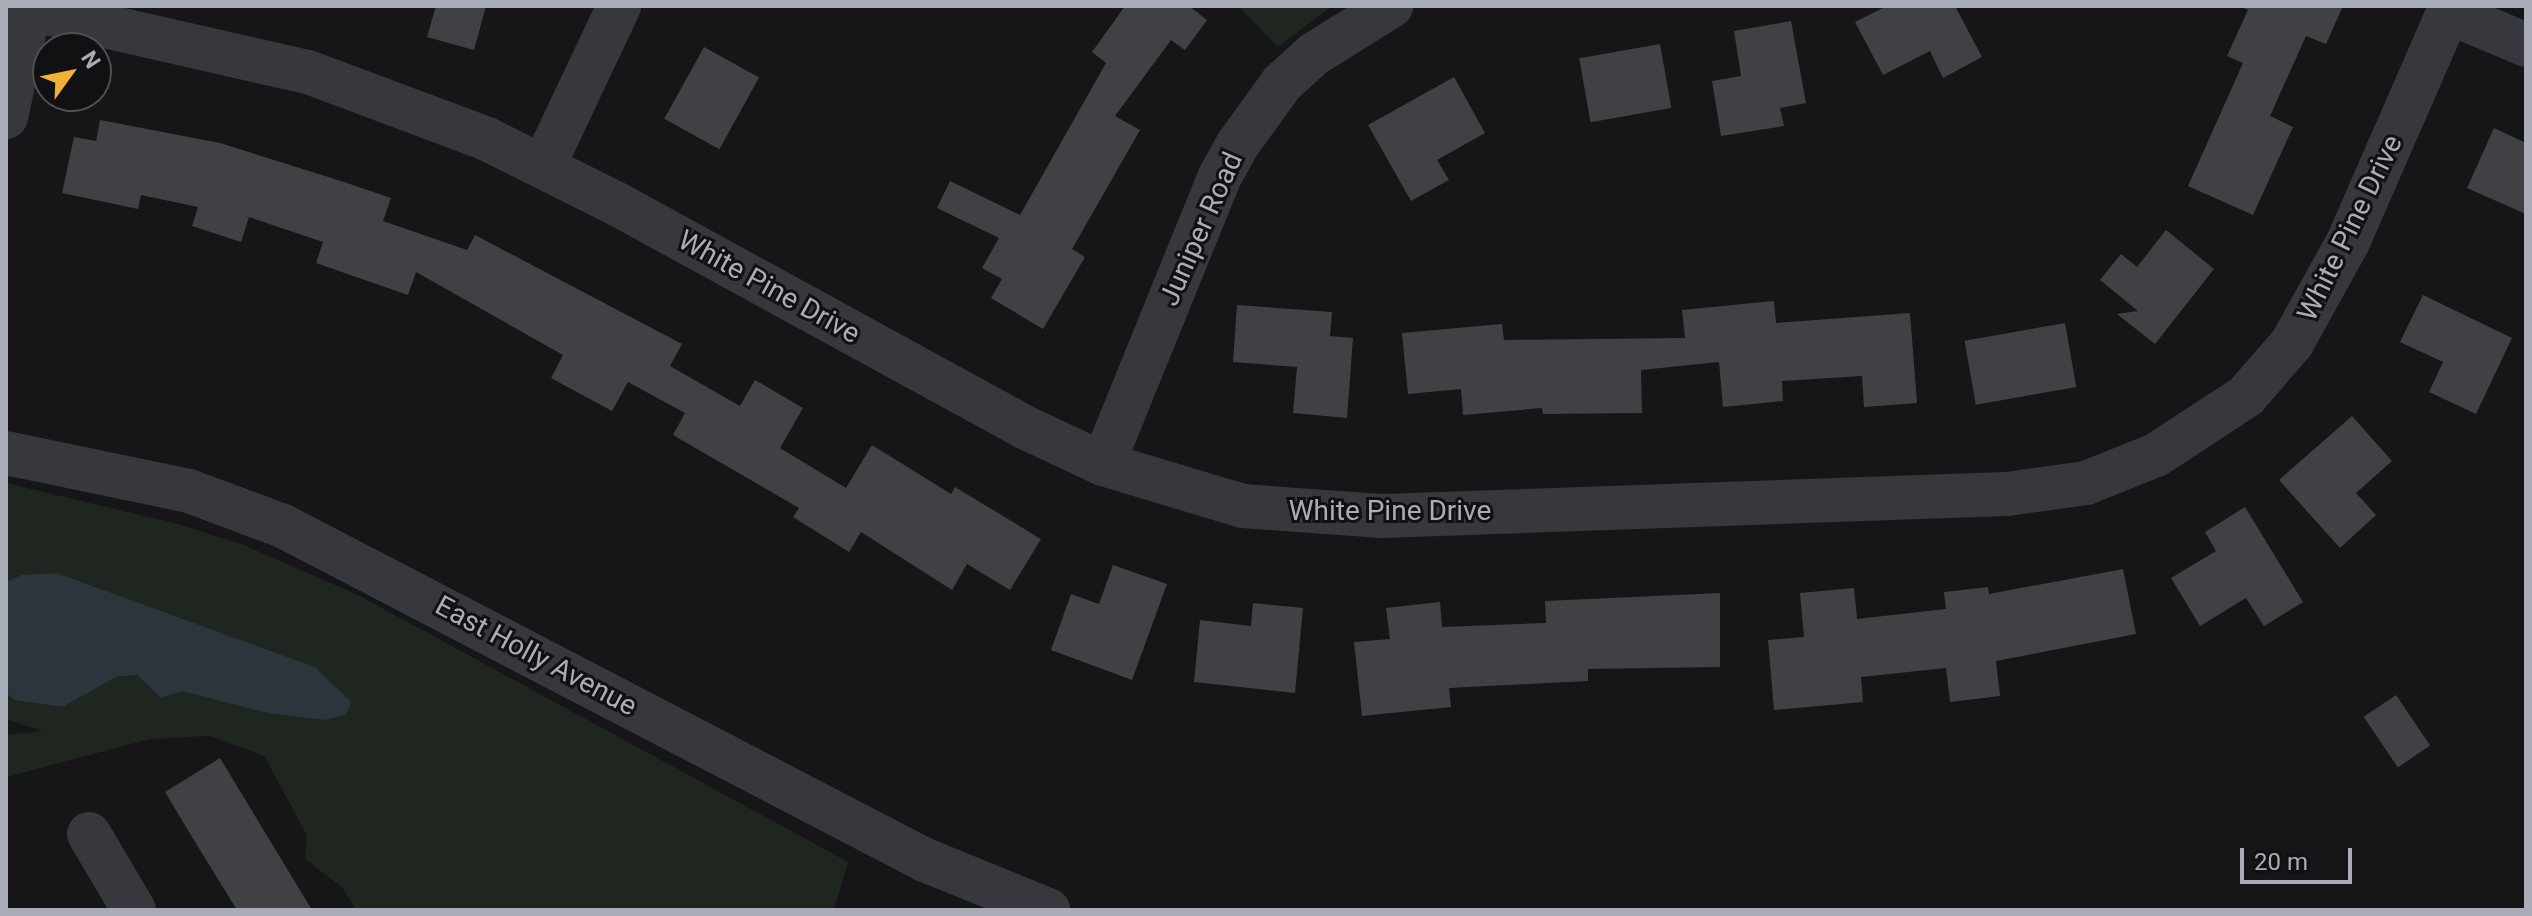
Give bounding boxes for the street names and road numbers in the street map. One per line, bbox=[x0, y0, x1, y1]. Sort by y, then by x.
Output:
street label: White Pine Drive bbox=[2290, 130, 2410, 326]
street label: Juniper Road bbox=[1152, 147, 1250, 311]
street label: White Pine Drive bbox=[672, 223, 866, 351]
street label: White Pine Drive bbox=[1289, 494, 1491, 528]
street label: East Holly Avenue bbox=[430, 589, 642, 723]

